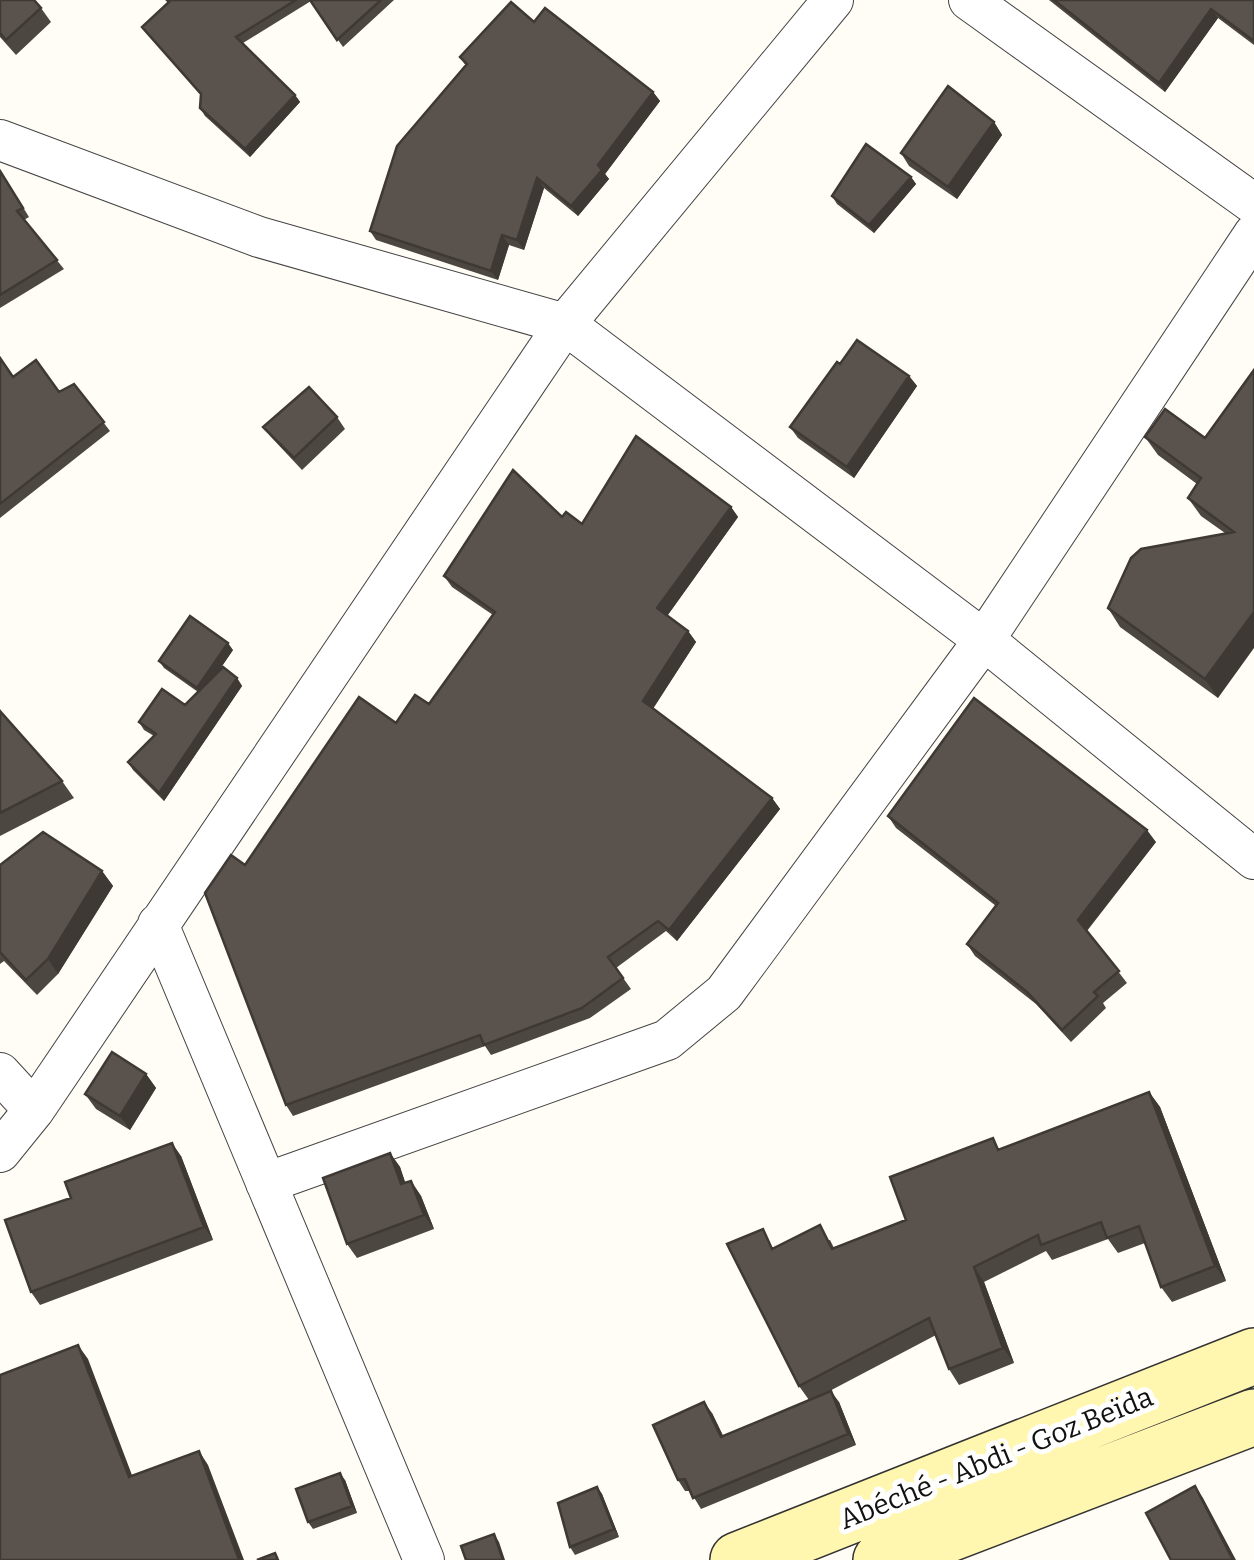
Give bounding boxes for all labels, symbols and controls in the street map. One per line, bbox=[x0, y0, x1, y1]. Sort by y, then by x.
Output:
street label: Abéché - Abdi - Goz Beïda bbox=[835, 1380, 1157, 1536]

